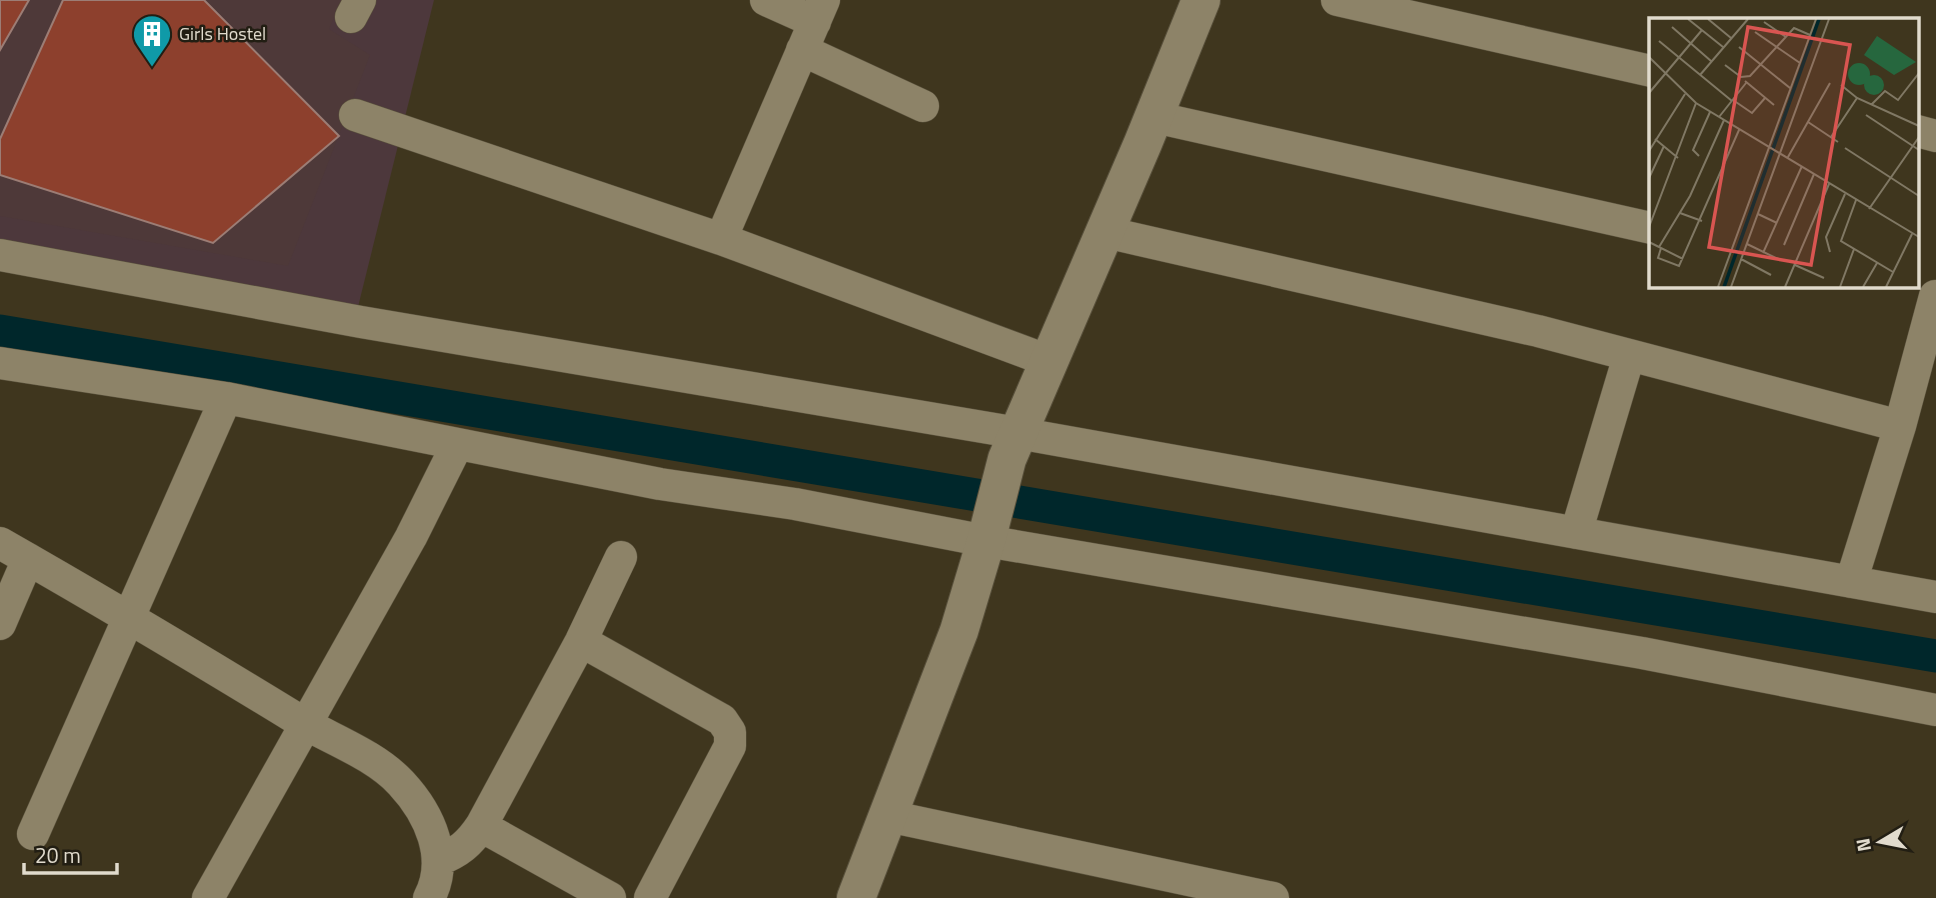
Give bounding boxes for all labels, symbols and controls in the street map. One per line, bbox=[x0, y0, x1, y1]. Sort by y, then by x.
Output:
building icon: Girls Hostel bbox=[131, 13, 173, 68]
inset map bbox=[1649, 18, 1918, 287]
place label: Girls Hostel bbox=[179, 20, 266, 47]
north arrow bbox=[1845, 807, 1915, 877]
scale bar bbox=[24, 832, 117, 876]
text: N bbox=[1847, 836, 1878, 854]
text: 20 m bbox=[35, 839, 81, 871]

